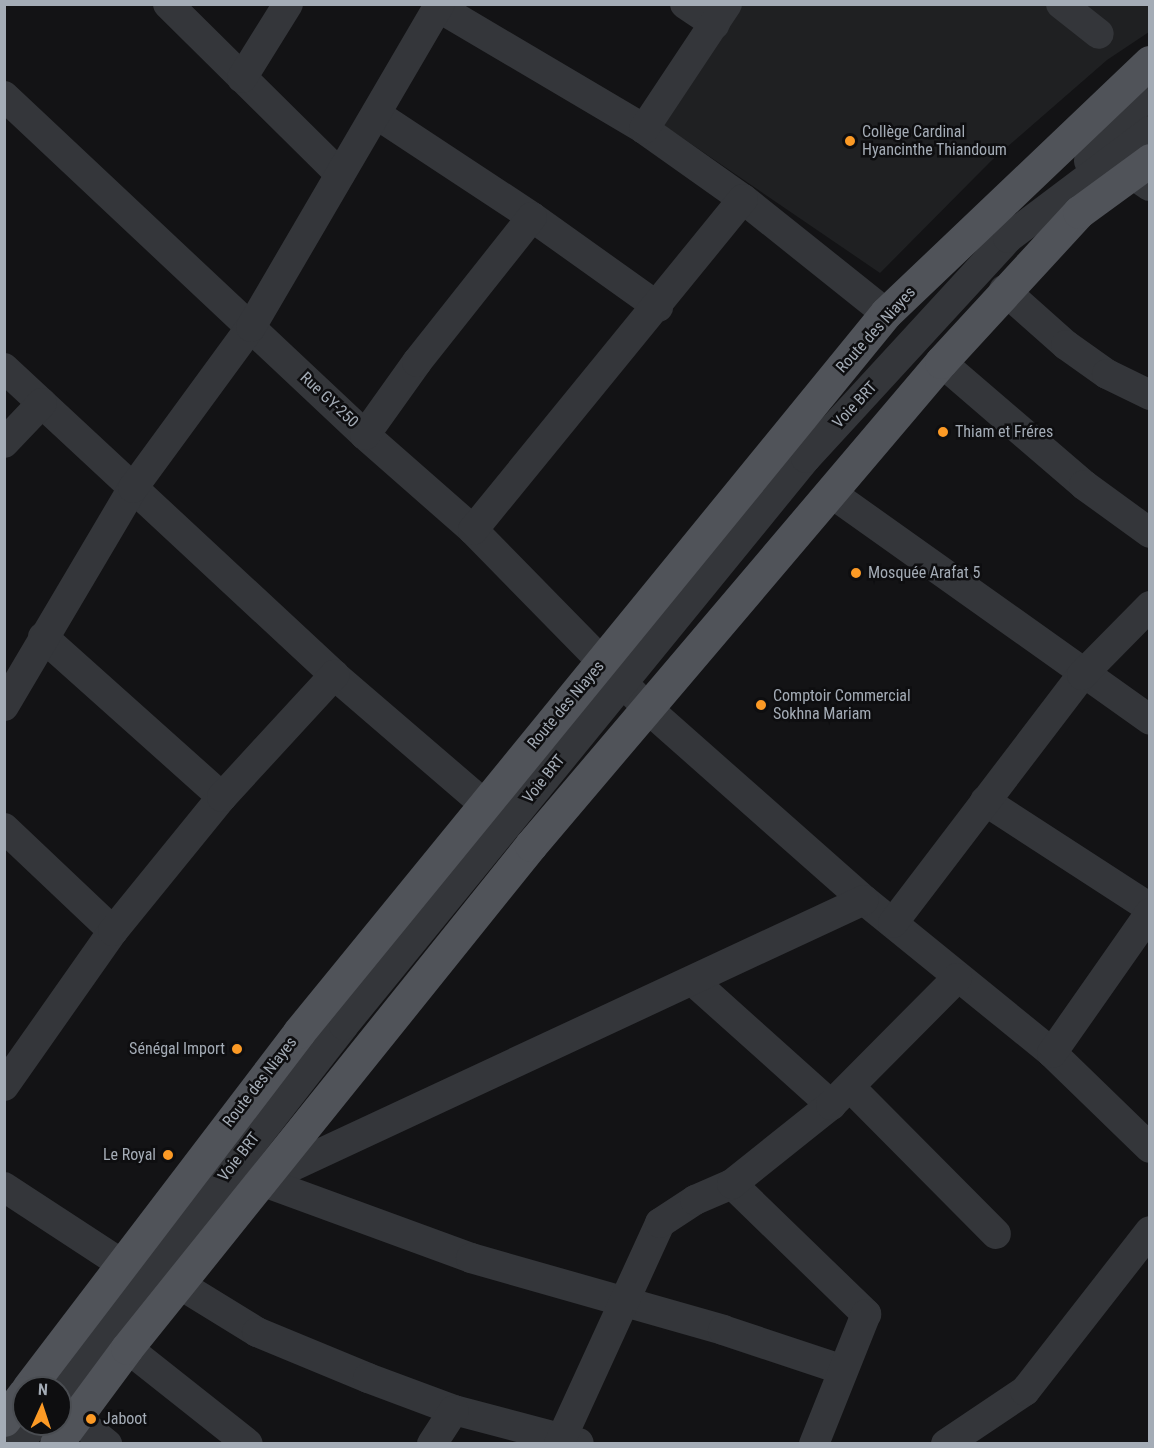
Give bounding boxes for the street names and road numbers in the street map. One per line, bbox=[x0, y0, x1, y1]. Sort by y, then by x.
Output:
street label: Route des Niayes bbox=[832, 283, 920, 377]
street label: Rue GY-250 bbox=[296, 368, 362, 432]
street label: Voie BRT bbox=[829, 378, 881, 432]
street label: Route des Niayes bbox=[524, 657, 608, 753]
street label: Voie BRT bbox=[519, 751, 569, 807]
street label: Route des Niayes bbox=[219, 1033, 301, 1131]
street label: Voie BRT bbox=[214, 1129, 264, 1185]

